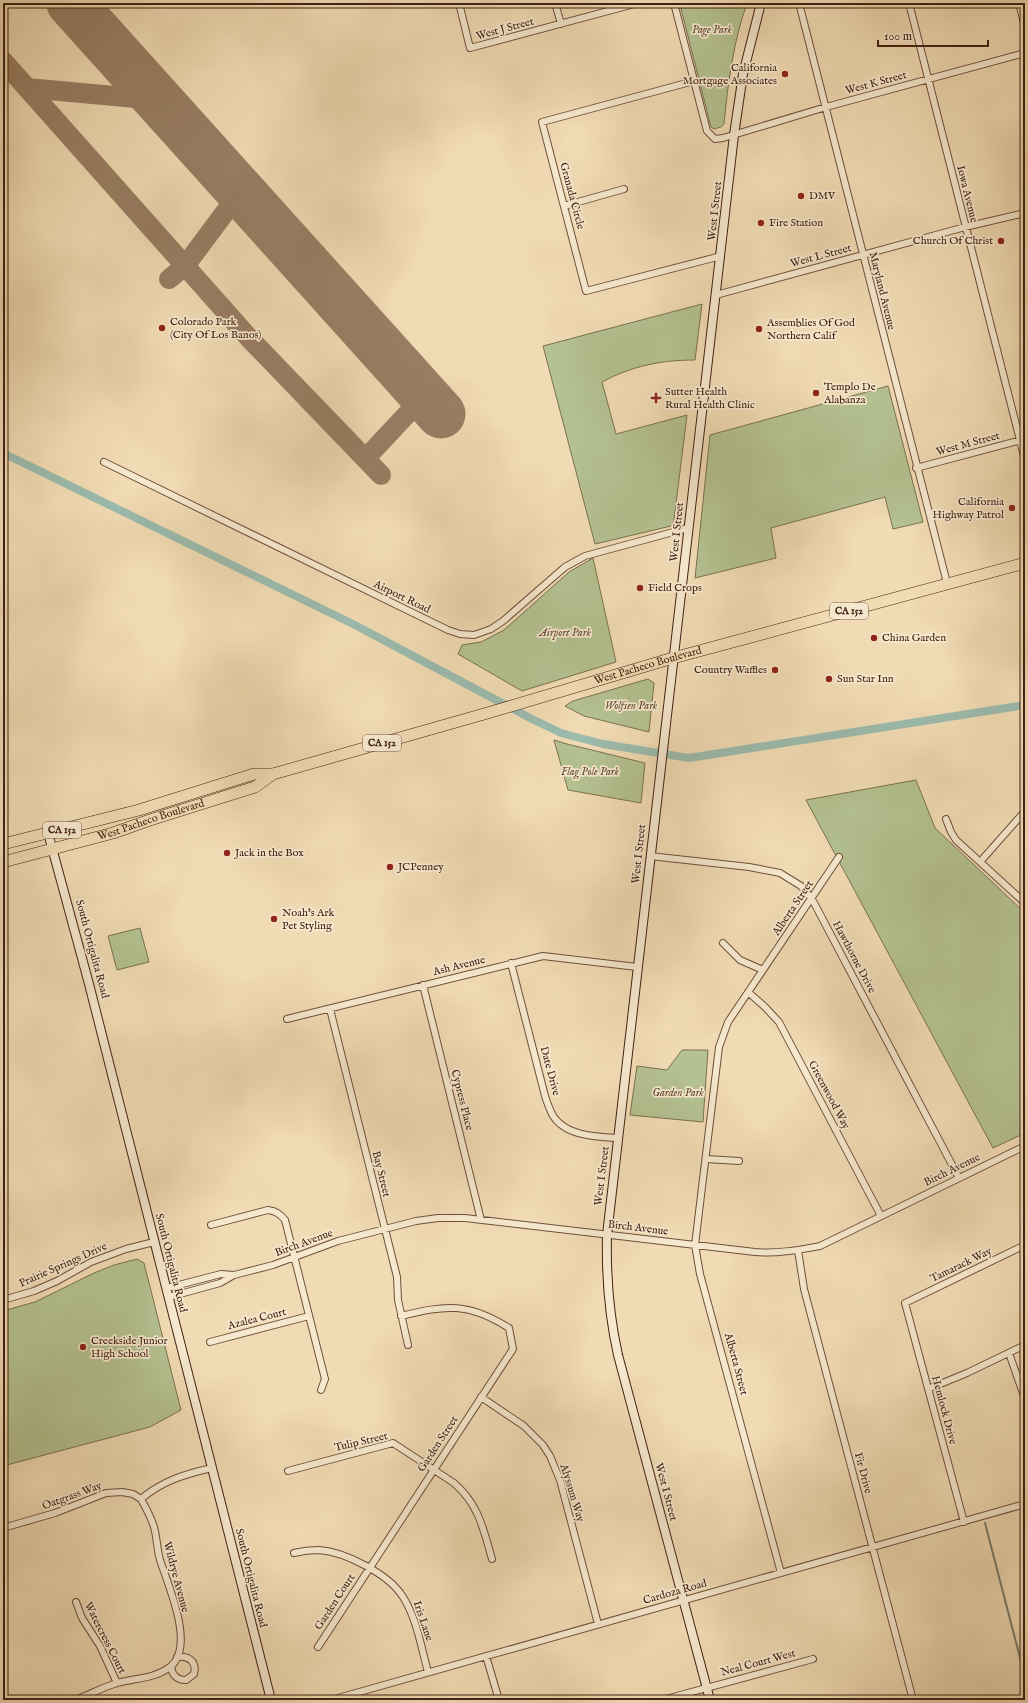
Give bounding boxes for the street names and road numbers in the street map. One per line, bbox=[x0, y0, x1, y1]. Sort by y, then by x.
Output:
street label: West J Street bbox=[475, 15, 536, 43]
street label: West K Street bbox=[844, 68, 908, 98]
street label: Granada Circle bbox=[556, 161, 588, 231]
street label: Iowa Avenue bbox=[953, 164, 981, 224]
street label: West I Street bbox=[705, 180, 725, 241]
street label: West L Street bbox=[789, 241, 853, 271]
street label: Maryland Avenue bbox=[866, 251, 898, 331]
street label: West M Street bbox=[935, 429, 1001, 459]
street label: West I Street bbox=[667, 501, 687, 562]
street label: Airport Road bbox=[370, 577, 433, 617]
road number: CA 152 bbox=[830, 603, 868, 619]
street label: West Pacheco Boulevard bbox=[593, 644, 703, 688]
road number: CA 152 bbox=[363, 735, 401, 751]
street label: West Pacheco Boulevard bbox=[96, 796, 206, 844]
road number: CA 152 bbox=[43, 822, 81, 838]
street label: West I Street bbox=[629, 823, 649, 884]
street label: Alberta Street bbox=[769, 878, 817, 939]
street label: South Ortigalita Road bbox=[72, 898, 112, 1000]
street label: Hawthorne Drive bbox=[829, 919, 879, 995]
street label: Ash Avenue bbox=[431, 953, 486, 979]
street label: Date Drive bbox=[537, 1045, 563, 1097]
street label: Greenwood Way bbox=[805, 1058, 853, 1132]
street label: Cypress Place bbox=[448, 1068, 476, 1132]
street label: West I Street bbox=[591, 1145, 613, 1206]
street label: Bay Street bbox=[369, 1149, 394, 1199]
street label: Birch Avenue bbox=[922, 1150, 982, 1190]
street label: South Ortigalita Road bbox=[152, 1212, 190, 1314]
street label: Birch Avenue bbox=[607, 1217, 669, 1239]
street label: Birch Avenue bbox=[273, 1226, 335, 1260]
street label: Prairie Springs Drive bbox=[17, 1239, 109, 1291]
street label: Tamarack Way bbox=[928, 1244, 995, 1286]
street label: Azalea Court bbox=[225, 1305, 288, 1333]
street label: Alberta Street bbox=[721, 1330, 751, 1397]
street label: Hemlock Drive bbox=[928, 1374, 960, 1446]
street label: Garden Street bbox=[415, 1413, 461, 1475]
street label: Tulip Street bbox=[333, 1429, 389, 1455]
street label: Fir Drive bbox=[851, 1451, 875, 1495]
street label: Alyssum Way bbox=[556, 1461, 588, 1524]
street label: West I Street bbox=[652, 1461, 681, 1523]
street label: Oatgrass Way bbox=[40, 1479, 104, 1513]
street label: South Ortigalita Road bbox=[232, 1527, 270, 1629]
street label: Wildrye Avenue bbox=[160, 1540, 192, 1614]
street label: Garden Court bbox=[312, 1571, 358, 1633]
street label: Cardoza Road bbox=[642, 1576, 709, 1608]
street label: Iris Lane bbox=[410, 1599, 436, 1643]
street label: Watercress Court bbox=[81, 1600, 129, 1676]
street label: Neal Court West bbox=[719, 1646, 797, 1680]

